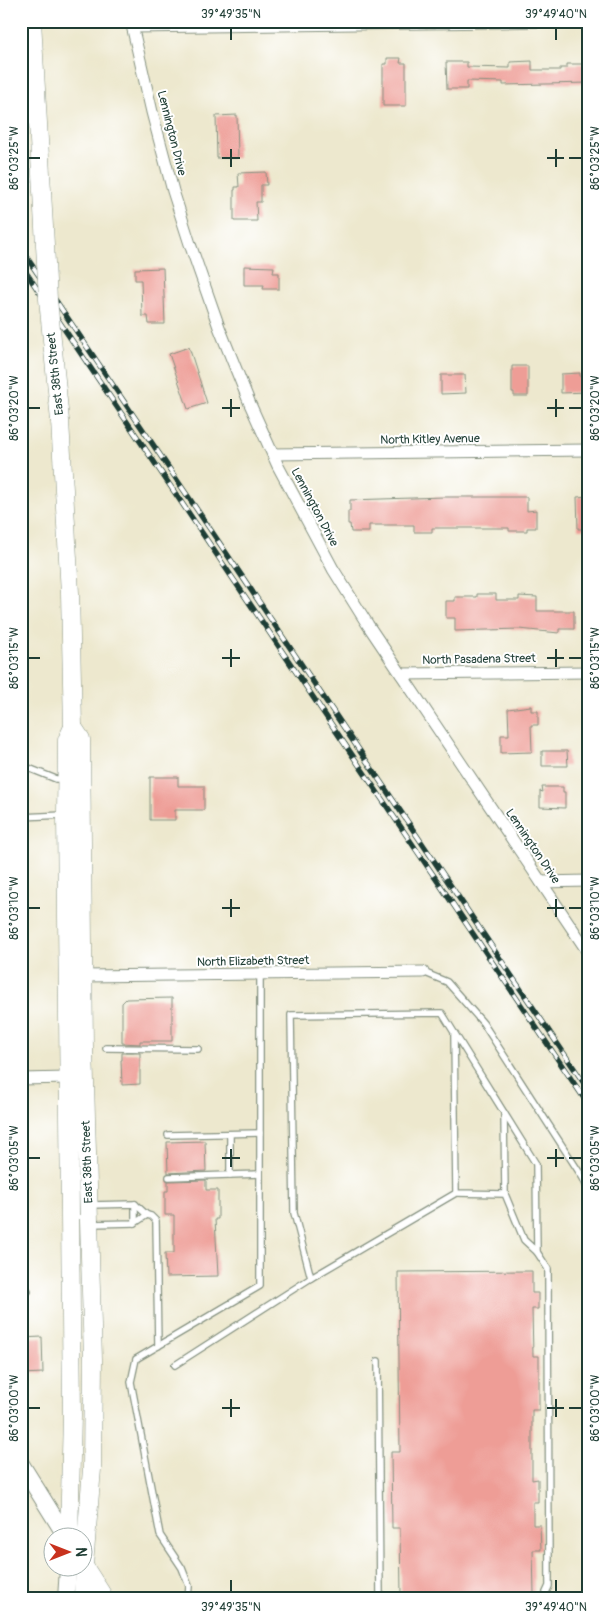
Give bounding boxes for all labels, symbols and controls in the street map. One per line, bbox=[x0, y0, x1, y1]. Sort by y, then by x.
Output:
text: 39°49'35"N bbox=[201, 7, 261, 22]
text: 39°49'40"N bbox=[525, 7, 587, 22]
street label: Lennington Drive bbox=[154, 89, 189, 177]
text: 86°03'25"W bbox=[7, 126, 22, 190]
text: 86°03'25"W bbox=[588, 126, 603, 190]
street label: East 38th Street bbox=[44, 332, 67, 416]
text: 86°03'20"W bbox=[7, 375, 22, 441]
text: 86°03'20"W bbox=[588, 375, 603, 441]
street label: North Kitley Avenue bbox=[380, 431, 480, 448]
street label: Lennington Drive bbox=[287, 465, 342, 549]
text: 86°03'15"W bbox=[7, 627, 22, 689]
text: 86°03'15"W bbox=[588, 627, 603, 689]
street label: North Pasadena Street bbox=[422, 651, 536, 668]
street label: Lennington Drive bbox=[502, 806, 563, 887]
text: 86°03'10"W bbox=[7, 876, 22, 940]
text: 86°03'10"W bbox=[588, 876, 603, 940]
street label: North Elizabeth Street bbox=[197, 953, 309, 970]
street label: East 38th Street bbox=[79, 1120, 96, 1204]
text: 86°03'05"W bbox=[7, 1125, 22, 1191]
text: 86°03'05"W bbox=[588, 1125, 603, 1191]
text: 86°03'00"W bbox=[7, 1374, 22, 1442]
text: 86°03'00"W bbox=[588, 1374, 603, 1442]
north arrow bbox=[42, 1528, 92, 1578]
text: N bbox=[72, 1547, 89, 1557]
text: 39°49'35"N bbox=[201, 1600, 261, 1615]
text: 39°49'40"N bbox=[525, 1600, 587, 1615]

